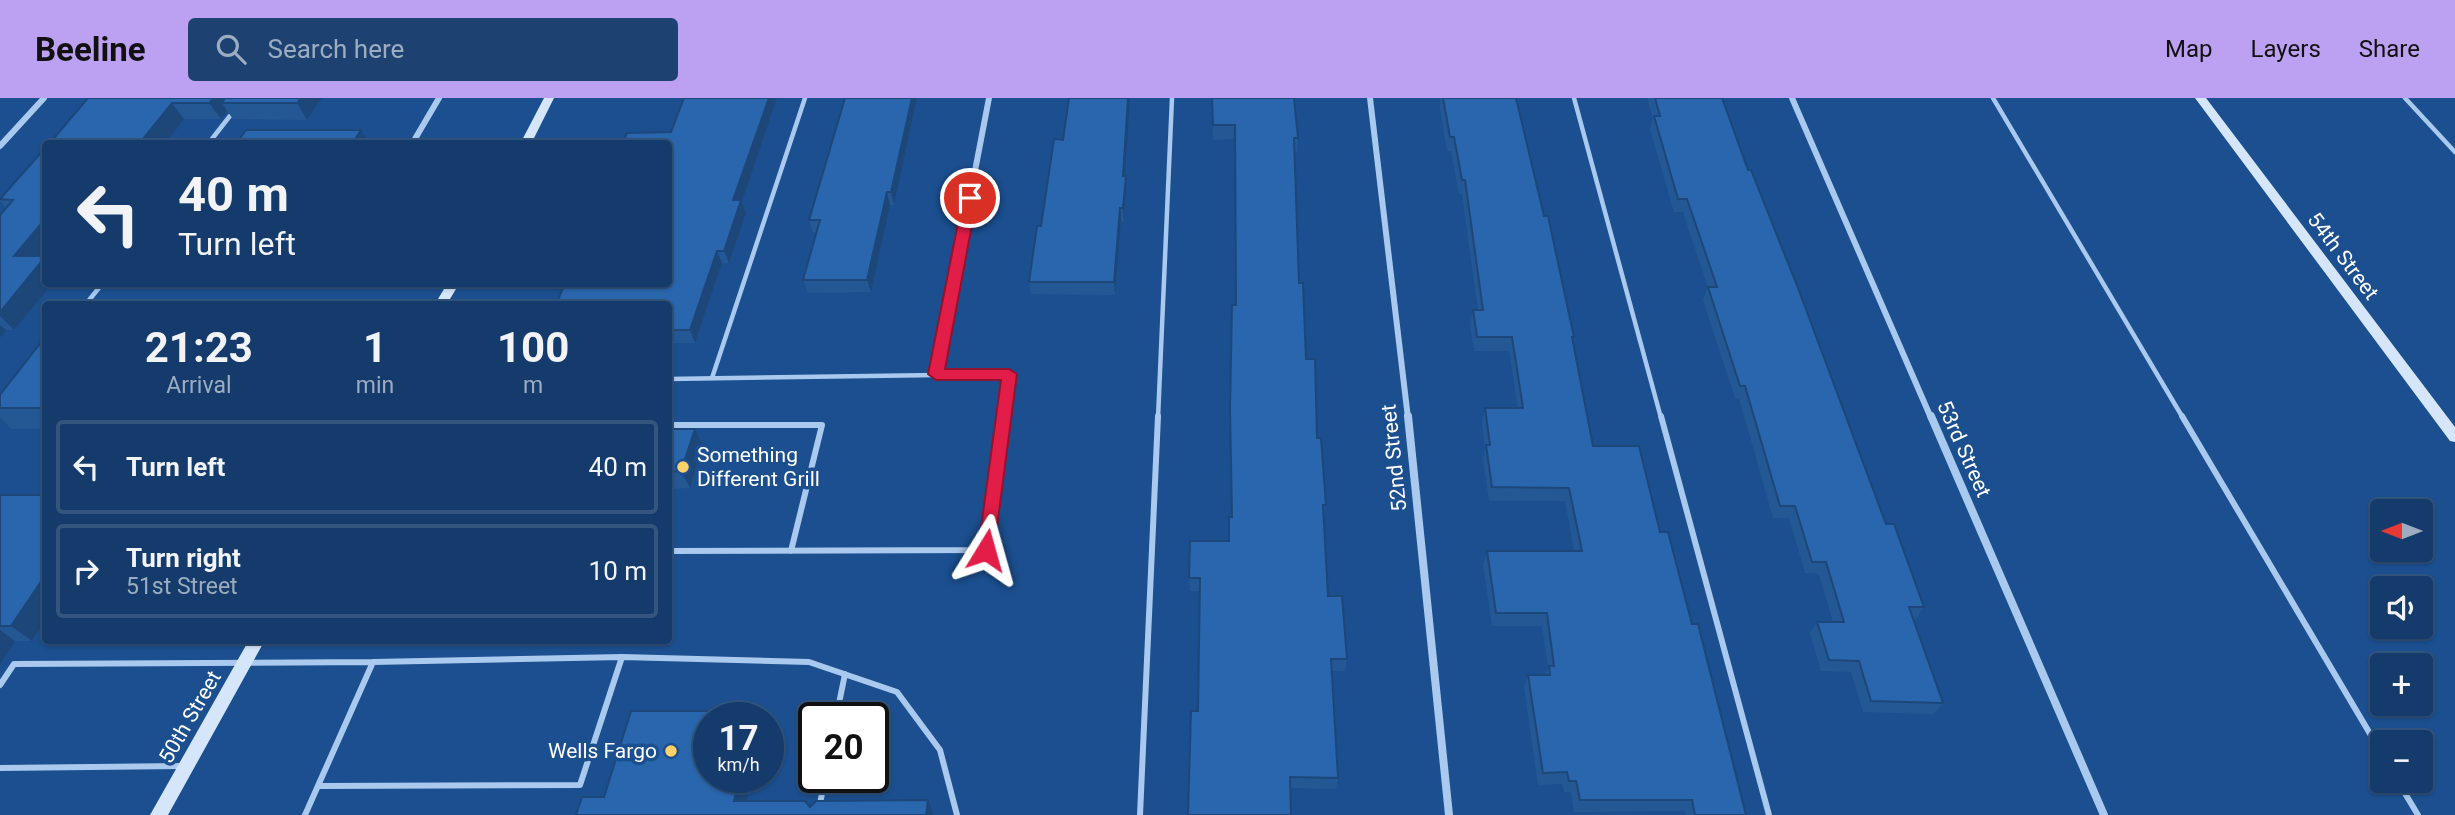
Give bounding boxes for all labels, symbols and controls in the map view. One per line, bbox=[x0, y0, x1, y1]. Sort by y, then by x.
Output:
search box bbox=[188, 18, 678, 81]
text: Beeline bbox=[35, 30, 146, 69]
icon: search bbox=[212, 30, 250, 68]
text: Search here bbox=[268, 34, 404, 64]
text: Map bbox=[2165, 35, 2213, 63]
text: Layers bbox=[2251, 35, 2321, 63]
text: Share bbox=[2359, 35, 2420, 63]
text: 40 m bbox=[178, 166, 289, 223]
icon: left bbox=[63, 168, 154, 259]
pin bbox=[940, 168, 1000, 228]
icon: arrive bbox=[951, 179, 989, 217]
street label: 54th Street bbox=[2303, 208, 2384, 304]
text: Turn left bbox=[178, 225, 296, 263]
text: 21:23 bbox=[145, 323, 253, 372]
text: 1 bbox=[363, 323, 387, 372]
text: 100 bbox=[497, 323, 569, 372]
text: Arrival bbox=[166, 372, 232, 399]
text: min bbox=[356, 372, 394, 399]
text: m bbox=[523, 372, 543, 399]
street label: 53rd Street bbox=[1932, 397, 1996, 501]
street label: 52nd Street bbox=[1376, 403, 1412, 513]
place label: Something Different Grill bbox=[697, 443, 820, 491]
icon: left bbox=[67, 448, 105, 486]
text: Turn left bbox=[126, 452, 225, 482]
text: 40 m bbox=[589, 452, 647, 482]
marker: Something Different Grill bbox=[675, 459, 691, 475]
north arrow bbox=[2370, 499, 2432, 562]
map controls bbox=[2370, 499, 2433, 793]
position arrow bbox=[949, 513, 1023, 587]
text: Turn right bbox=[126, 543, 241, 573]
icon: right bbox=[67, 552, 105, 590]
text: 10 m bbox=[589, 556, 647, 586]
text: 51st Street bbox=[126, 573, 238, 600]
button: sound bbox=[2370, 576, 2433, 639]
button: + bbox=[2370, 653, 2433, 716]
street label: 50th Street bbox=[154, 666, 226, 767]
speed limit sign: 20 bbox=[798, 702, 889, 793]
text: 17 bbox=[718, 718, 759, 759]
button: − bbox=[2370, 730, 2433, 793]
place label: Wells Fargo bbox=[548, 739, 657, 763]
marker: Wells Fargo bbox=[663, 743, 679, 759]
text: km/h bbox=[717, 754, 760, 775]

